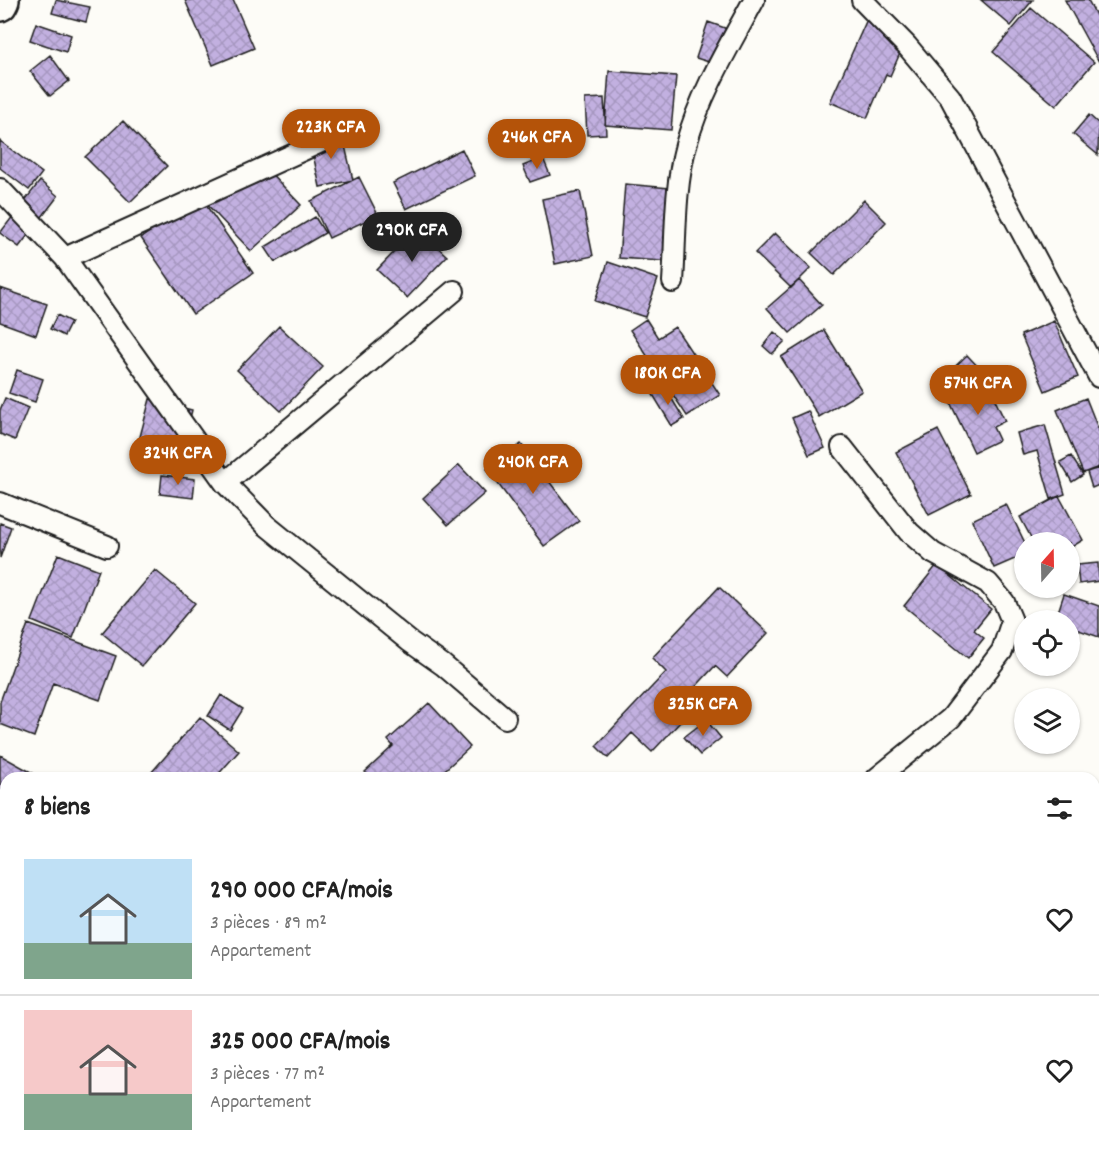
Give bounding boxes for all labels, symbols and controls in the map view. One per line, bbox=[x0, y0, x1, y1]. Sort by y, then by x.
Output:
pin: 223K CFA bbox=[269, 109, 393, 160]
text: 223K CFA bbox=[296, 114, 366, 142]
pin: 246K CFA bbox=[475, 119, 599, 170]
text: 246K CFA bbox=[502, 124, 572, 152]
pin: 290K CFA bbox=[350, 212, 474, 263]
text: 290K CFA bbox=[376, 217, 448, 245]
pin: 180K CFA bbox=[606, 355, 730, 406]
text: 180K CFA bbox=[635, 360, 701, 388]
pin: 574K CFA bbox=[916, 365, 1040, 416]
text: 574K CFA bbox=[944, 370, 1012, 398]
pin: 324K CFA bbox=[116, 435, 240, 486]
text: 324K CFA bbox=[143, 440, 213, 468]
pin: 240K CFA bbox=[471, 444, 595, 495]
text: 240K CFA bbox=[497, 449, 569, 477]
north arrow bbox=[1014, 532, 1080, 598]
map controls bbox=[1014, 532, 1080, 754]
button: locate bbox=[1014, 610, 1080, 676]
pin: 325K CFA bbox=[641, 686, 765, 737]
button: layers bbox=[1014, 688, 1080, 754]
text: 325K CFA bbox=[668, 691, 738, 719]
text: 8 biens bbox=[24, 790, 91, 827]
icon: filters bbox=[1043, 792, 1076, 825]
text: 290 000 CFA/mois bbox=[210, 873, 393, 910]
icon: home bbox=[72, 883, 144, 955]
icon: heart bbox=[1043, 903, 1076, 936]
text: 3 pièces · 89 m² bbox=[210, 910, 327, 938]
text: Appartement bbox=[210, 938, 312, 966]
text: 325 000 CFA/mois bbox=[210, 1024, 391, 1061]
icon: home bbox=[72, 1034, 144, 1106]
icon: heart bbox=[1043, 1054, 1076, 1087]
text: 3 pièces · 77 m² bbox=[210, 1061, 325, 1089]
text: Appartement bbox=[210, 1089, 312, 1117]

